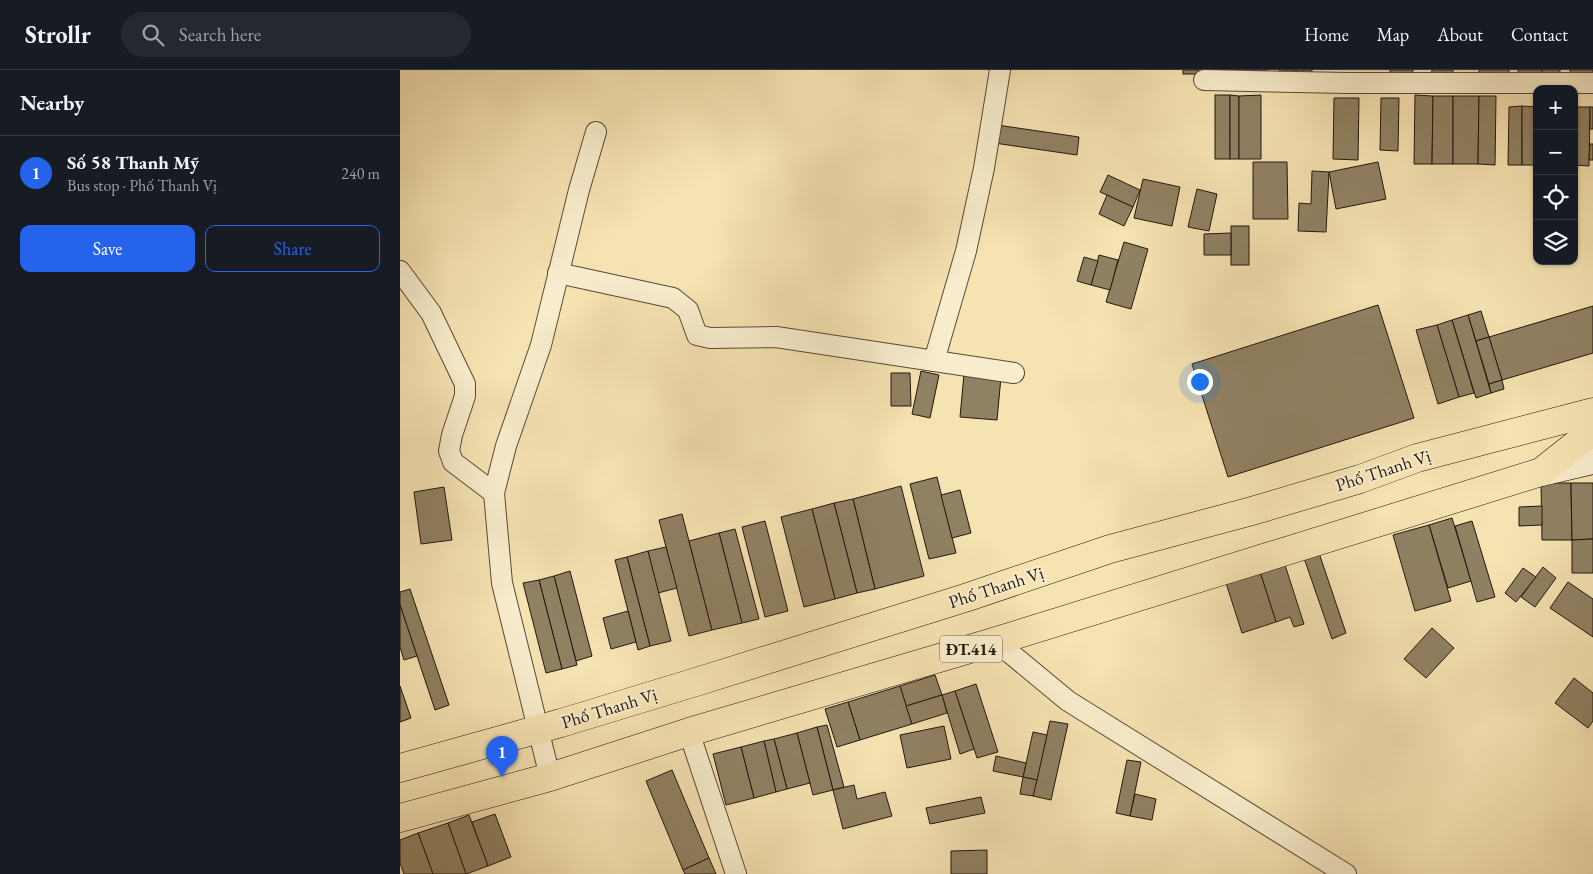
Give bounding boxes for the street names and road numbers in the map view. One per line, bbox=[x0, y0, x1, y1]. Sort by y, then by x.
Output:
street label: Phố Thanh Vị bbox=[1332, 444, 1434, 496]
street label: Phố Thanh Vị bbox=[945, 561, 1047, 613]
road number: ĐT.414 bbox=[940, 636, 1002, 662]
street label: Phố Thanh Vị bbox=[558, 682, 660, 733]

